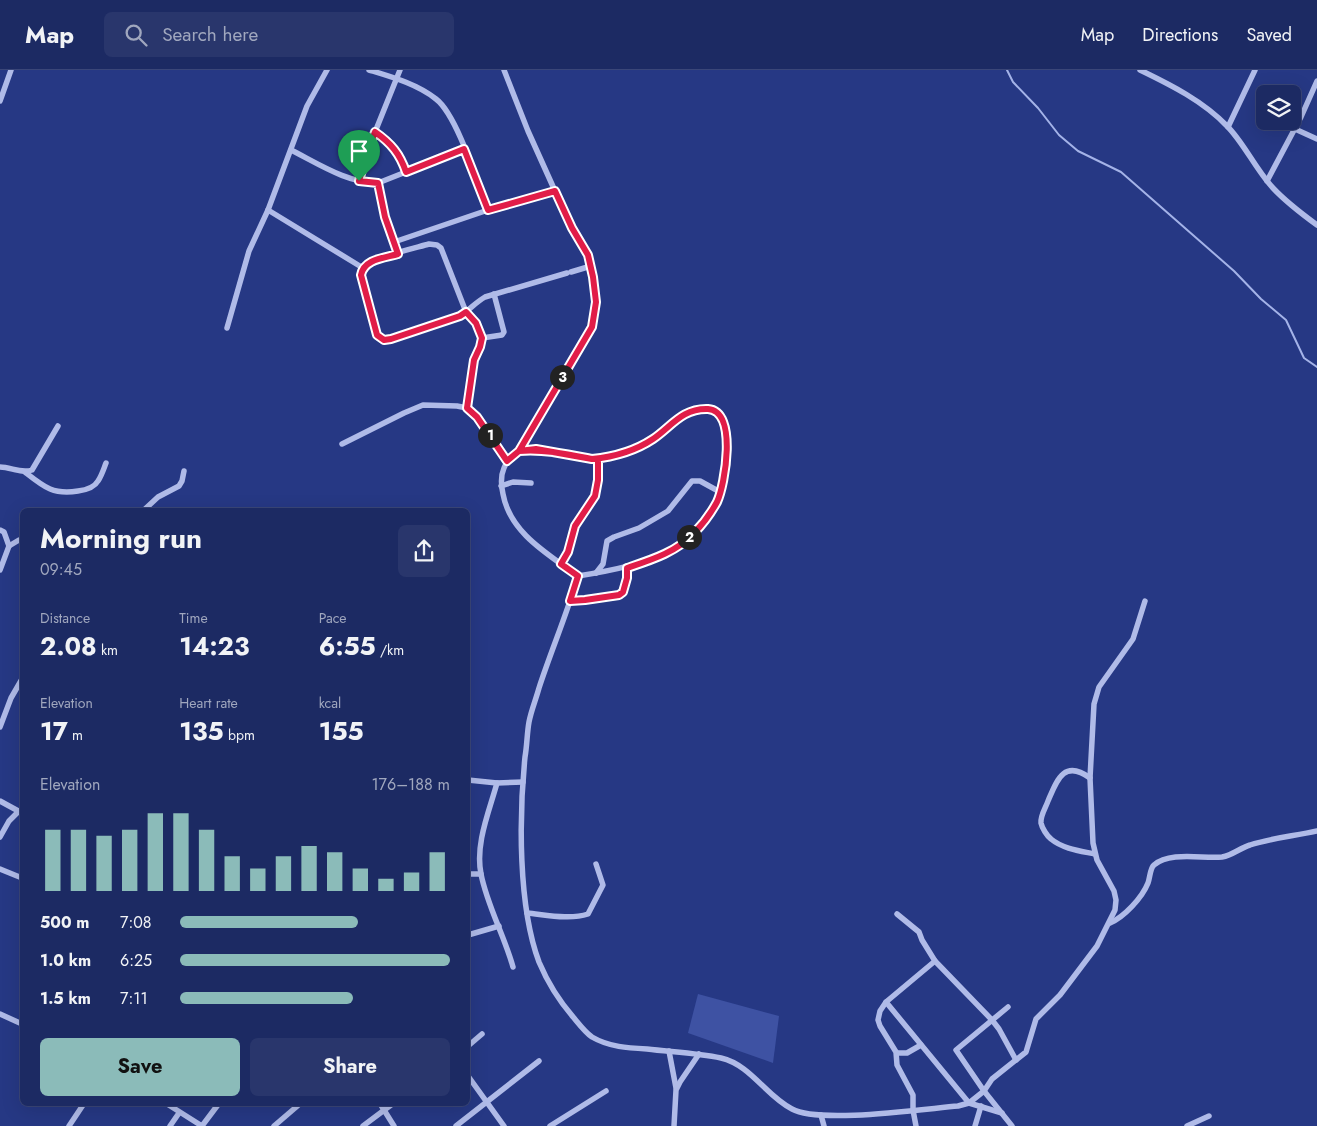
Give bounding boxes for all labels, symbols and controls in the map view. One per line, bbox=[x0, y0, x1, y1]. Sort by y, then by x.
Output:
search box bbox=[104, 12, 454, 57]
text: Map bbox=[25, 17, 74, 52]
icon: search bbox=[122, 21, 150, 49]
text: Search here bbox=[162, 21, 258, 48]
text: Map bbox=[1081, 22, 1114, 48]
text: Directions bbox=[1142, 22, 1218, 48]
text: Saved bbox=[1246, 22, 1292, 48]
map controls bbox=[1256, 85, 1301, 130]
button: layers bbox=[1256, 85, 1301, 130]
pin bbox=[338, 130, 380, 181]
icon: arrive bbox=[345, 137, 373, 165]
pin: 3 bbox=[550, 364, 574, 390]
text: 3 bbox=[558, 367, 567, 387]
pin: 1 bbox=[478, 422, 502, 448]
text: 1 bbox=[487, 425, 494, 445]
text: Morning run bbox=[40, 518, 202, 559]
pin: 2 bbox=[676, 524, 702, 550]
button: share bbox=[398, 525, 450, 577]
text: 2 bbox=[685, 527, 694, 547]
text: 09:45 bbox=[40, 558, 82, 581]
text: Distance bbox=[40, 608, 90, 628]
text: Time bbox=[179, 608, 208, 628]
text: Pace bbox=[319, 608, 347, 628]
text: 2.08 bbox=[40, 628, 97, 664]
text: 14:23 bbox=[179, 628, 249, 664]
text: 6:55 bbox=[319, 628, 376, 664]
text: km bbox=[97, 640, 118, 660]
text: /km bbox=[376, 640, 404, 660]
text: Elevation bbox=[40, 693, 93, 713]
text: Heart rate bbox=[179, 693, 238, 713]
text: kcal bbox=[319, 693, 341, 713]
text: 17 bbox=[40, 713, 68, 749]
text: 135 bbox=[179, 713, 224, 749]
text: 155 bbox=[319, 713, 364, 749]
text: m bbox=[68, 725, 83, 745]
text: bpm bbox=[224, 725, 255, 745]
text: Elevation bbox=[40, 773, 100, 796]
text: 176–188 m bbox=[371, 773, 450, 796]
text: 500 m bbox=[40, 911, 89, 934]
text: 7:08 bbox=[120, 911, 152, 934]
text: 1.0 km bbox=[40, 949, 91, 972]
text: 6:25 bbox=[120, 949, 152, 972]
text: 1.5 km bbox=[40, 987, 91, 1010]
text: 7:11 bbox=[120, 987, 148, 1010]
button: Save bbox=[40, 1038, 240, 1096]
button: Share bbox=[250, 1038, 450, 1096]

